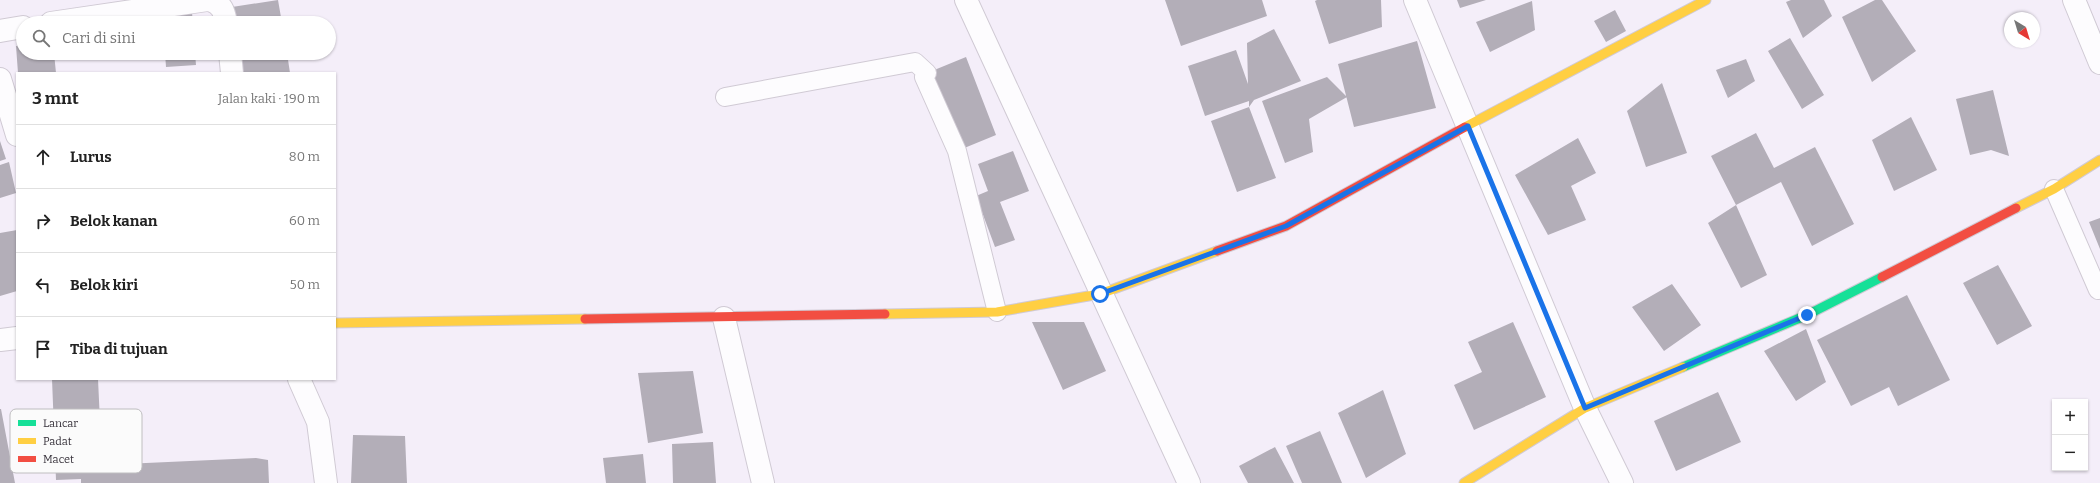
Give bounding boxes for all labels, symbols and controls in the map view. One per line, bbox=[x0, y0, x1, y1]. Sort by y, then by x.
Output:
north arrow bbox=[2004, 12, 2040, 48]
search box bbox=[16, 16, 336, 60]
icon: search bbox=[30, 27, 52, 49]
text: Cari di sini bbox=[62, 29, 135, 47]
text: 3 mnt bbox=[32, 88, 79, 109]
text: Jalan kaki · 190 m bbox=[218, 91, 320, 106]
icon: ahead bbox=[32, 146, 54, 168]
text: Lurus bbox=[70, 148, 112, 166]
text: 80 m bbox=[289, 149, 320, 164]
icon: right bbox=[32, 210, 54, 232]
text: Belok kanan bbox=[70, 212, 158, 230]
text: 60 m bbox=[289, 213, 320, 228]
icon: left bbox=[32, 274, 54, 296]
text: Belok kiri bbox=[70, 276, 138, 294]
text: 50 m bbox=[290, 277, 320, 292]
route start bbox=[1091, 285, 1109, 303]
route end bbox=[1798, 306, 1816, 324]
icon: arrive bbox=[32, 338, 54, 360]
text: Tiba di tujuan bbox=[70, 340, 168, 358]
map controls bbox=[2052, 399, 2088, 471]
button: + bbox=[2052, 399, 2088, 435]
legend bbox=[10, 409, 142, 473]
text: Lancar bbox=[43, 417, 78, 430]
text: Padat bbox=[43, 435, 72, 448]
button: − bbox=[2052, 435, 2088, 471]
text: Macet bbox=[43, 453, 74, 466]

